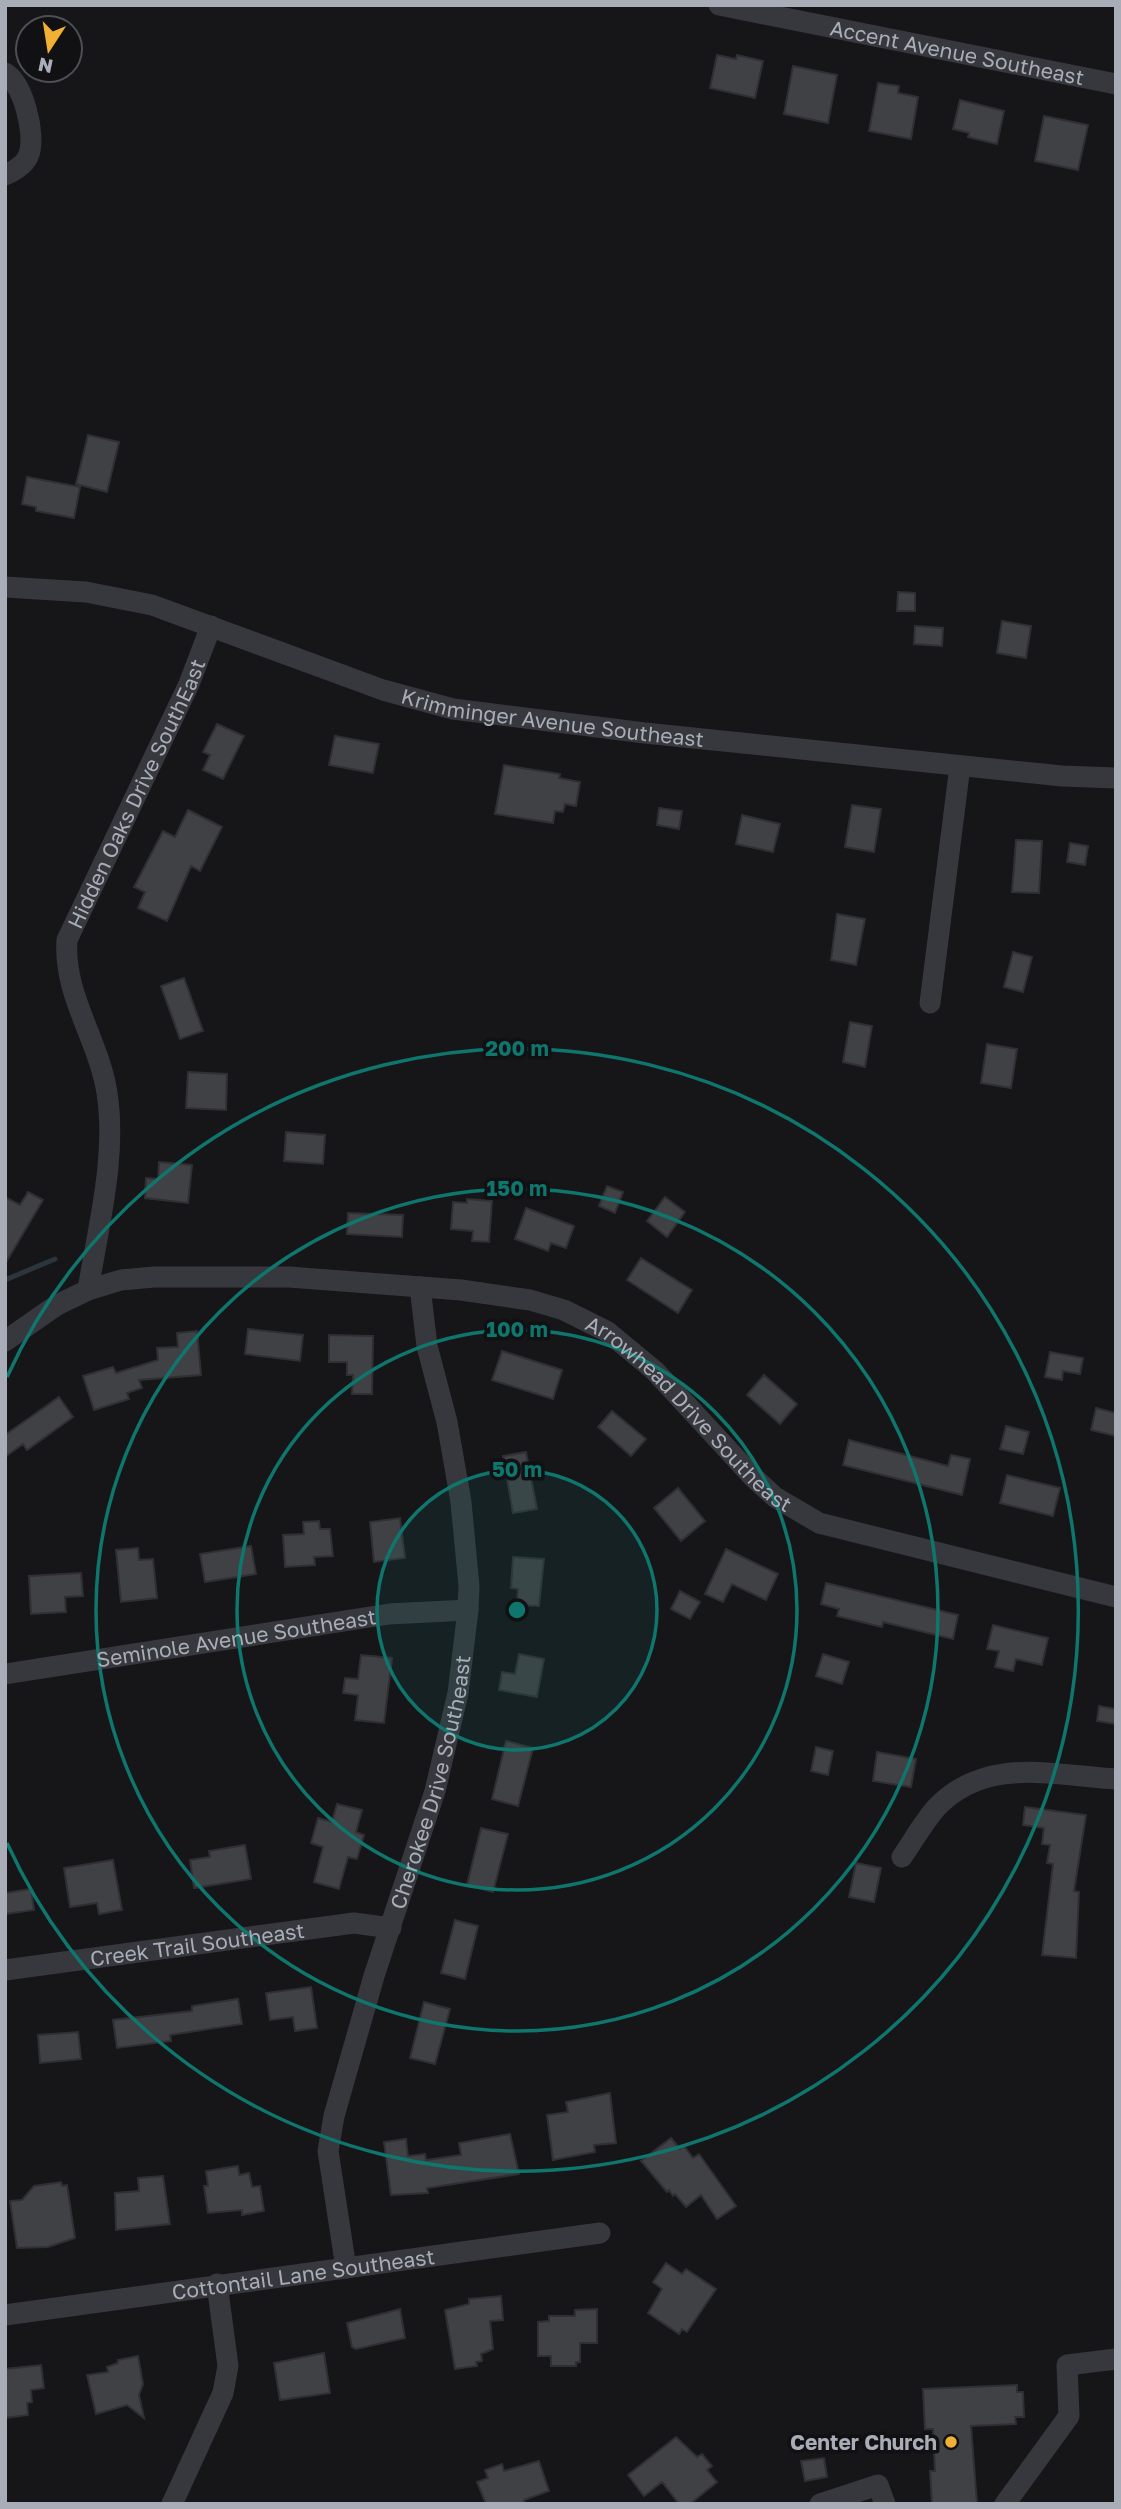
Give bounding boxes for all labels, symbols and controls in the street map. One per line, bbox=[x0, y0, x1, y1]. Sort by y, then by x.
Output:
north arrow bbox=[14, 14, 84, 84]
street label: Accent Avenue Southeast bbox=[828, 14, 1087, 90]
text: N bbox=[36, 53, 55, 79]
street label: Hidden Oaks Drive SouthEast bbox=[61, 655, 210, 933]
street label: Krimminger Avenue Southeast bbox=[398, 683, 705, 752]
text: 200 m bbox=[485, 1035, 549, 1061]
text: 150 m bbox=[487, 1175, 547, 1201]
street label: Arrowhead Drive Southeast bbox=[582, 1310, 797, 1517]
text: 100 m bbox=[486, 1316, 548, 1342]
text: 50 m bbox=[492, 1456, 542, 1482]
centre of rings bbox=[505, 1598, 529, 1622]
street label: Seminole Avenue Southeast bbox=[95, 1603, 378, 1673]
street label: Cherokee Drive Southeast bbox=[384, 1654, 475, 1912]
street label: Creek Trail Southeast bbox=[88, 1917, 306, 1971]
street label: Cottontail Lane Southeast bbox=[170, 2243, 436, 2305]
place label: Center Church bbox=[790, 2429, 937, 2455]
marker: Center Church bbox=[943, 2434, 959, 2450]

